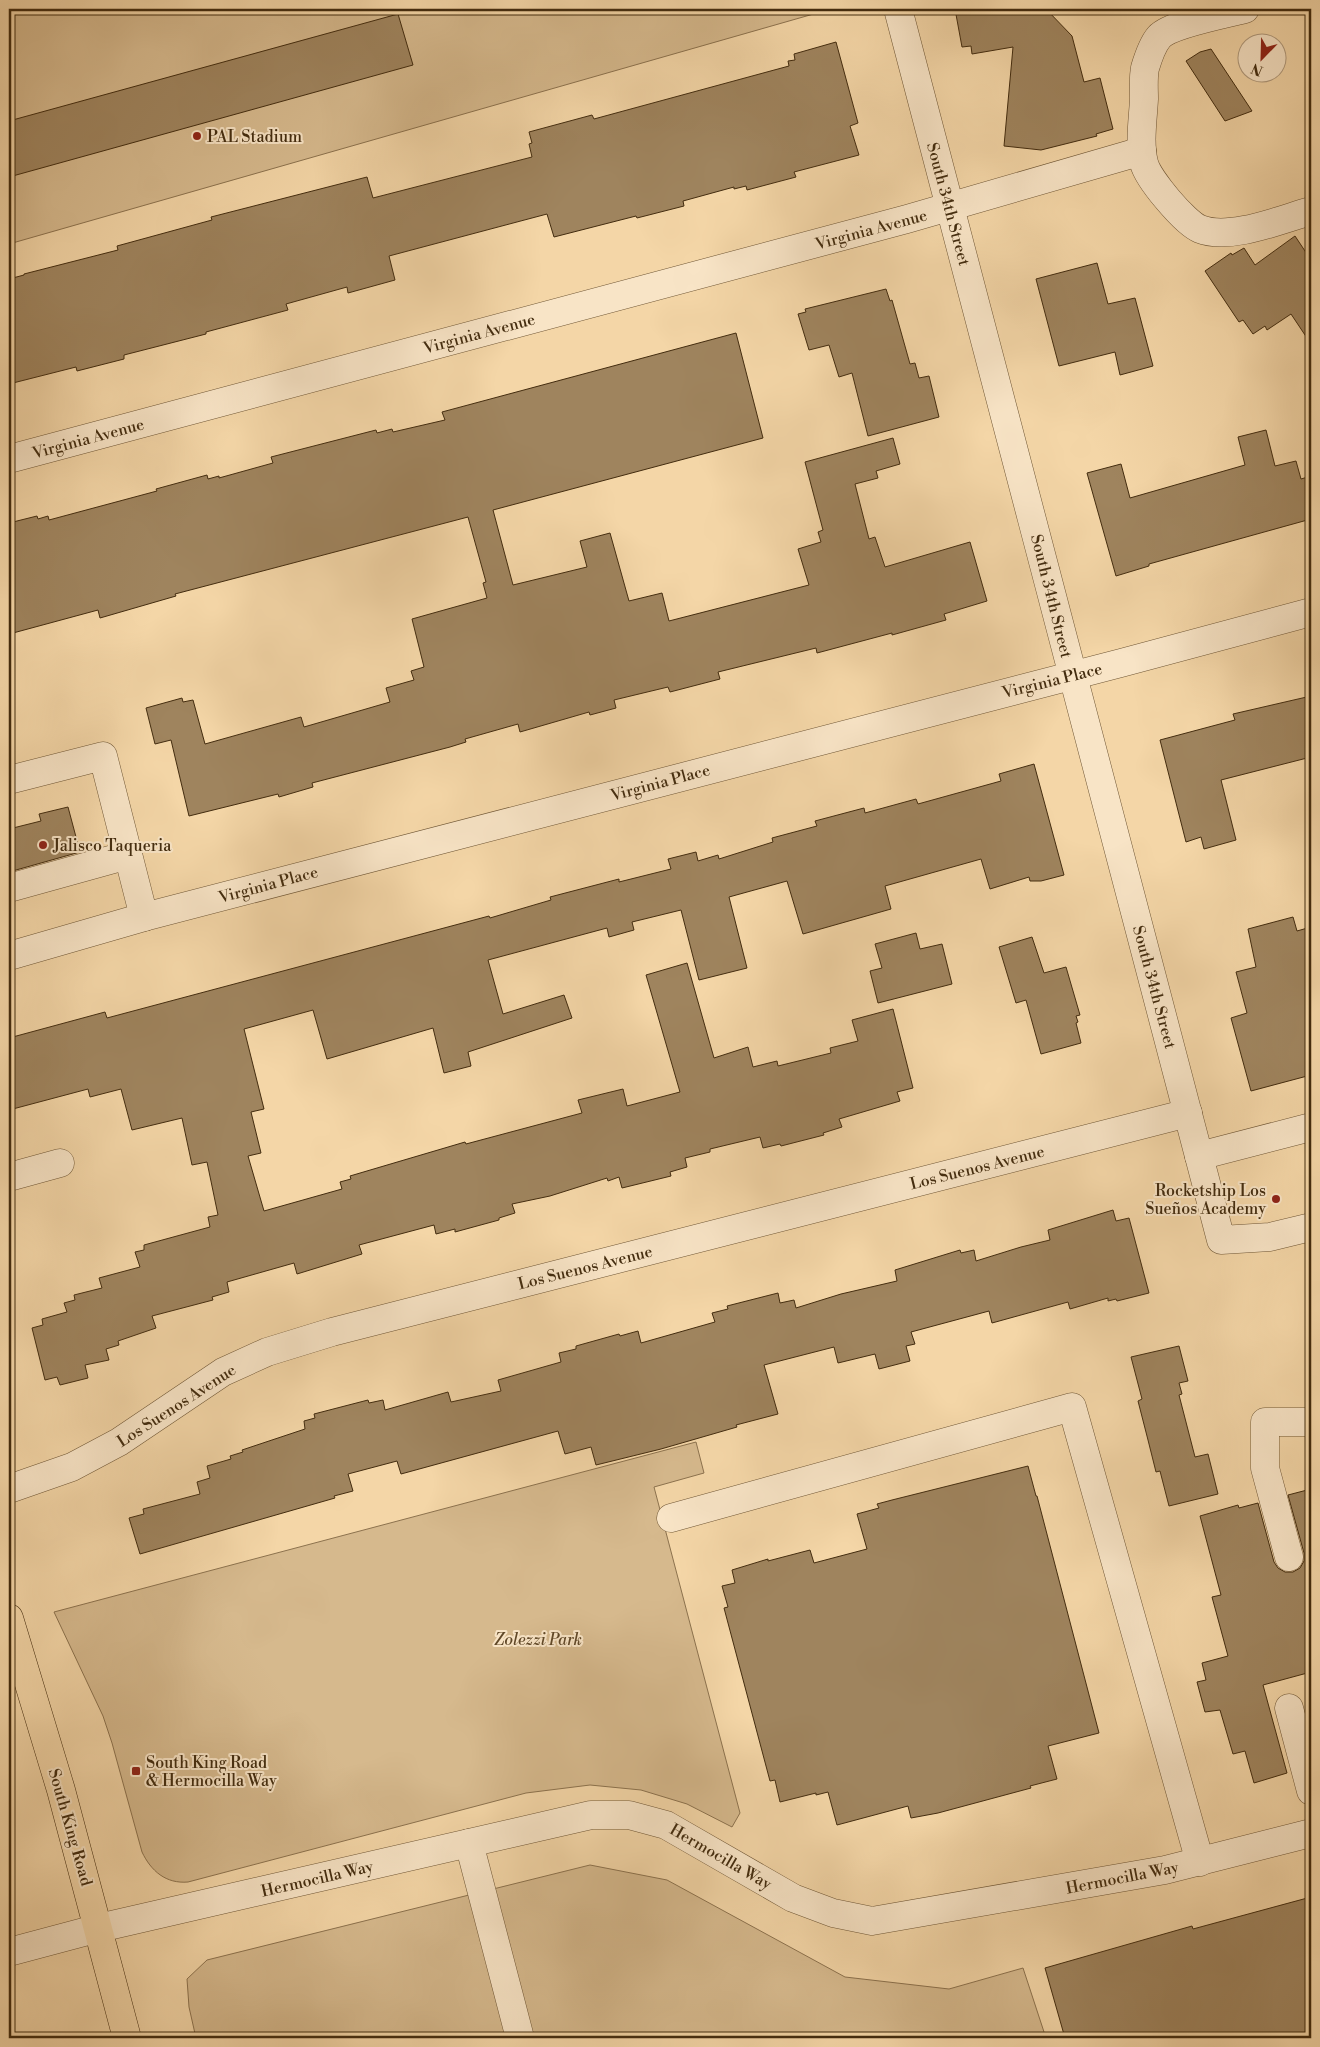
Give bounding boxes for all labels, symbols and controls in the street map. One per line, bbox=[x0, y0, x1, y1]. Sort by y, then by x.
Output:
north arrow bbox=[1238, 32, 1288, 82]
text: N bbox=[1249, 59, 1266, 79]
place label: PAL Stadium bbox=[207, 127, 302, 147]
marker: PAL Stadium bbox=[191, 130, 203, 142]
street label: South 34th Street bbox=[922, 140, 974, 268]
street label: Virginia Avenue bbox=[812, 205, 929, 255]
street label: Virginia Avenue bbox=[420, 309, 537, 359]
street label: Virginia Avenue bbox=[29, 414, 146, 464]
street label: South 34th Street bbox=[1026, 532, 1076, 660]
street label: Virginia Place bbox=[999, 659, 1104, 703]
street label: Virginia Place bbox=[607, 760, 712, 806]
place label: Jalisco Taqueria bbox=[52, 836, 172, 856]
marker: Jalisco Taqueria bbox=[37, 839, 49, 851]
street label: Virginia Place bbox=[215, 862, 320, 908]
street label: South 34th Street bbox=[1128, 923, 1180, 1051]
street label: Los Suenos Avenue bbox=[908, 1142, 1047, 1194]
place label: Rocketship Los Sueños Academy bbox=[1145, 1181, 1266, 1219]
marker: Rocketship Los Sueños Academy bbox=[1270, 1193, 1282, 1205]
street label: Los Suenos Avenue bbox=[516, 1242, 655, 1294]
street label: Los Suenos Avenue bbox=[113, 1360, 240, 1452]
park label: Zolezzi Park bbox=[494, 1630, 582, 1650]
place label: South King Road & Hermocilla Way bbox=[146, 1753, 277, 1791]
marker: South King Road & Hermocilla Way bbox=[130, 1765, 142, 1777]
street label: South King Road bbox=[44, 1766, 96, 1888]
street label: Hermocilla Way bbox=[666, 1820, 775, 1894]
street label: Hermocilla Way bbox=[259, 1856, 376, 1902]
street label: Hermocilla Way bbox=[1064, 1857, 1181, 1899]

